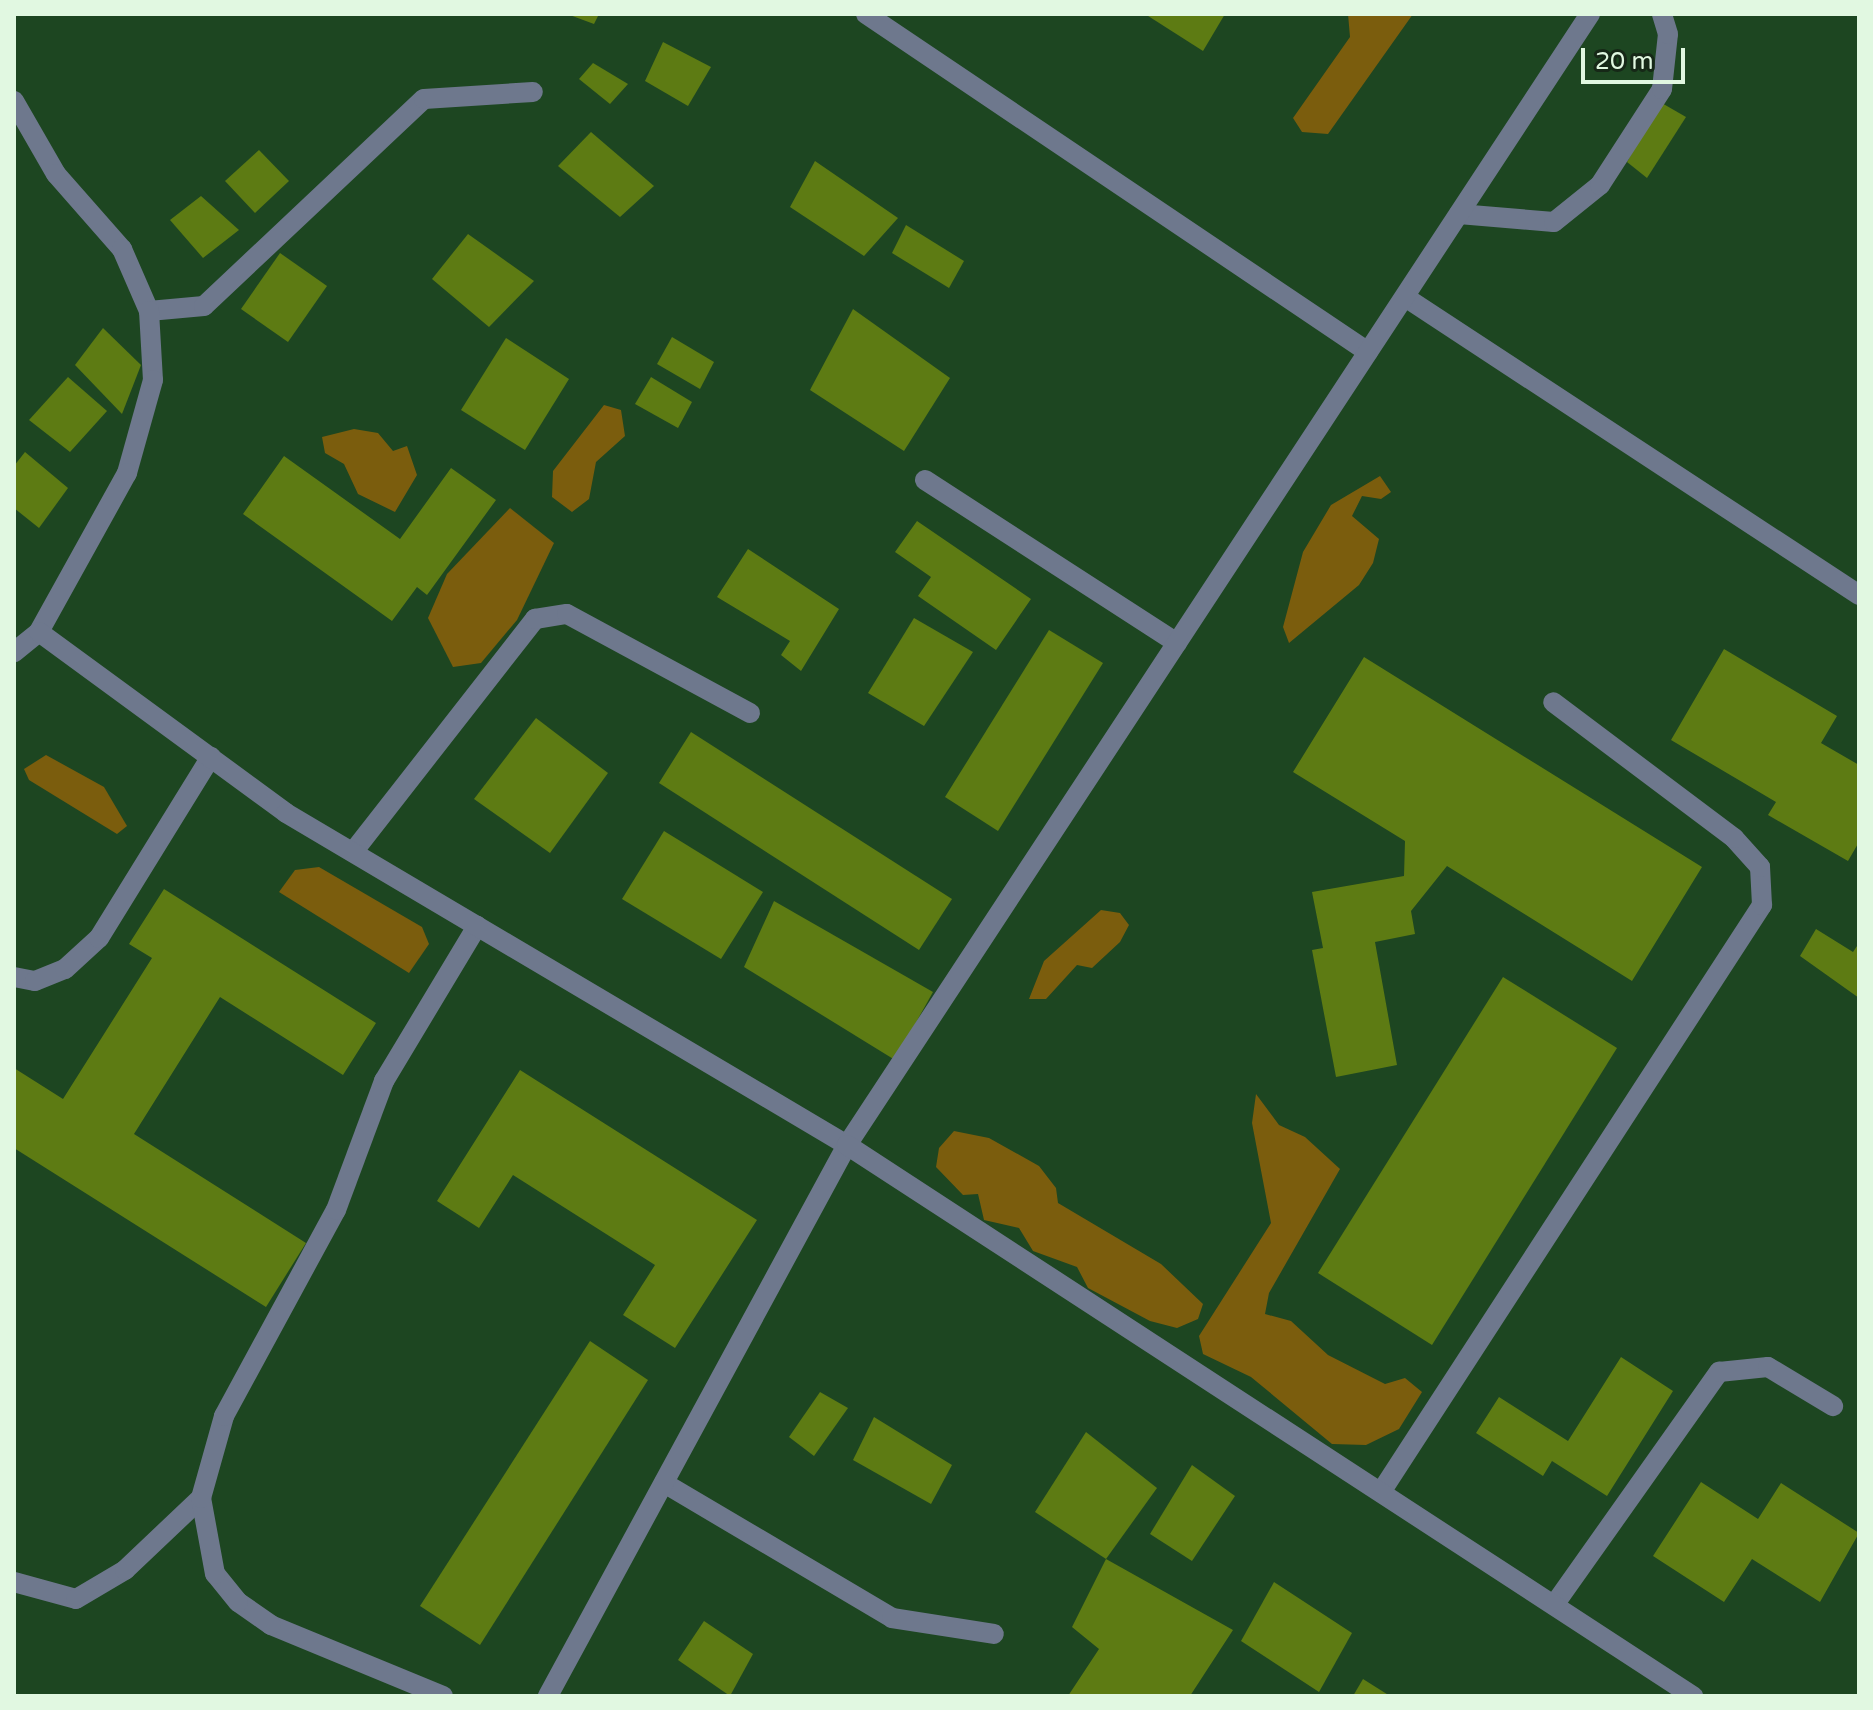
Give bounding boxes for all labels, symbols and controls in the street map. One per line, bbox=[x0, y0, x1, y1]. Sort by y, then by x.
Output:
scale bar bbox=[1585, 32, 1689, 82]
text: 20 m bbox=[1595, 47, 1653, 76]

